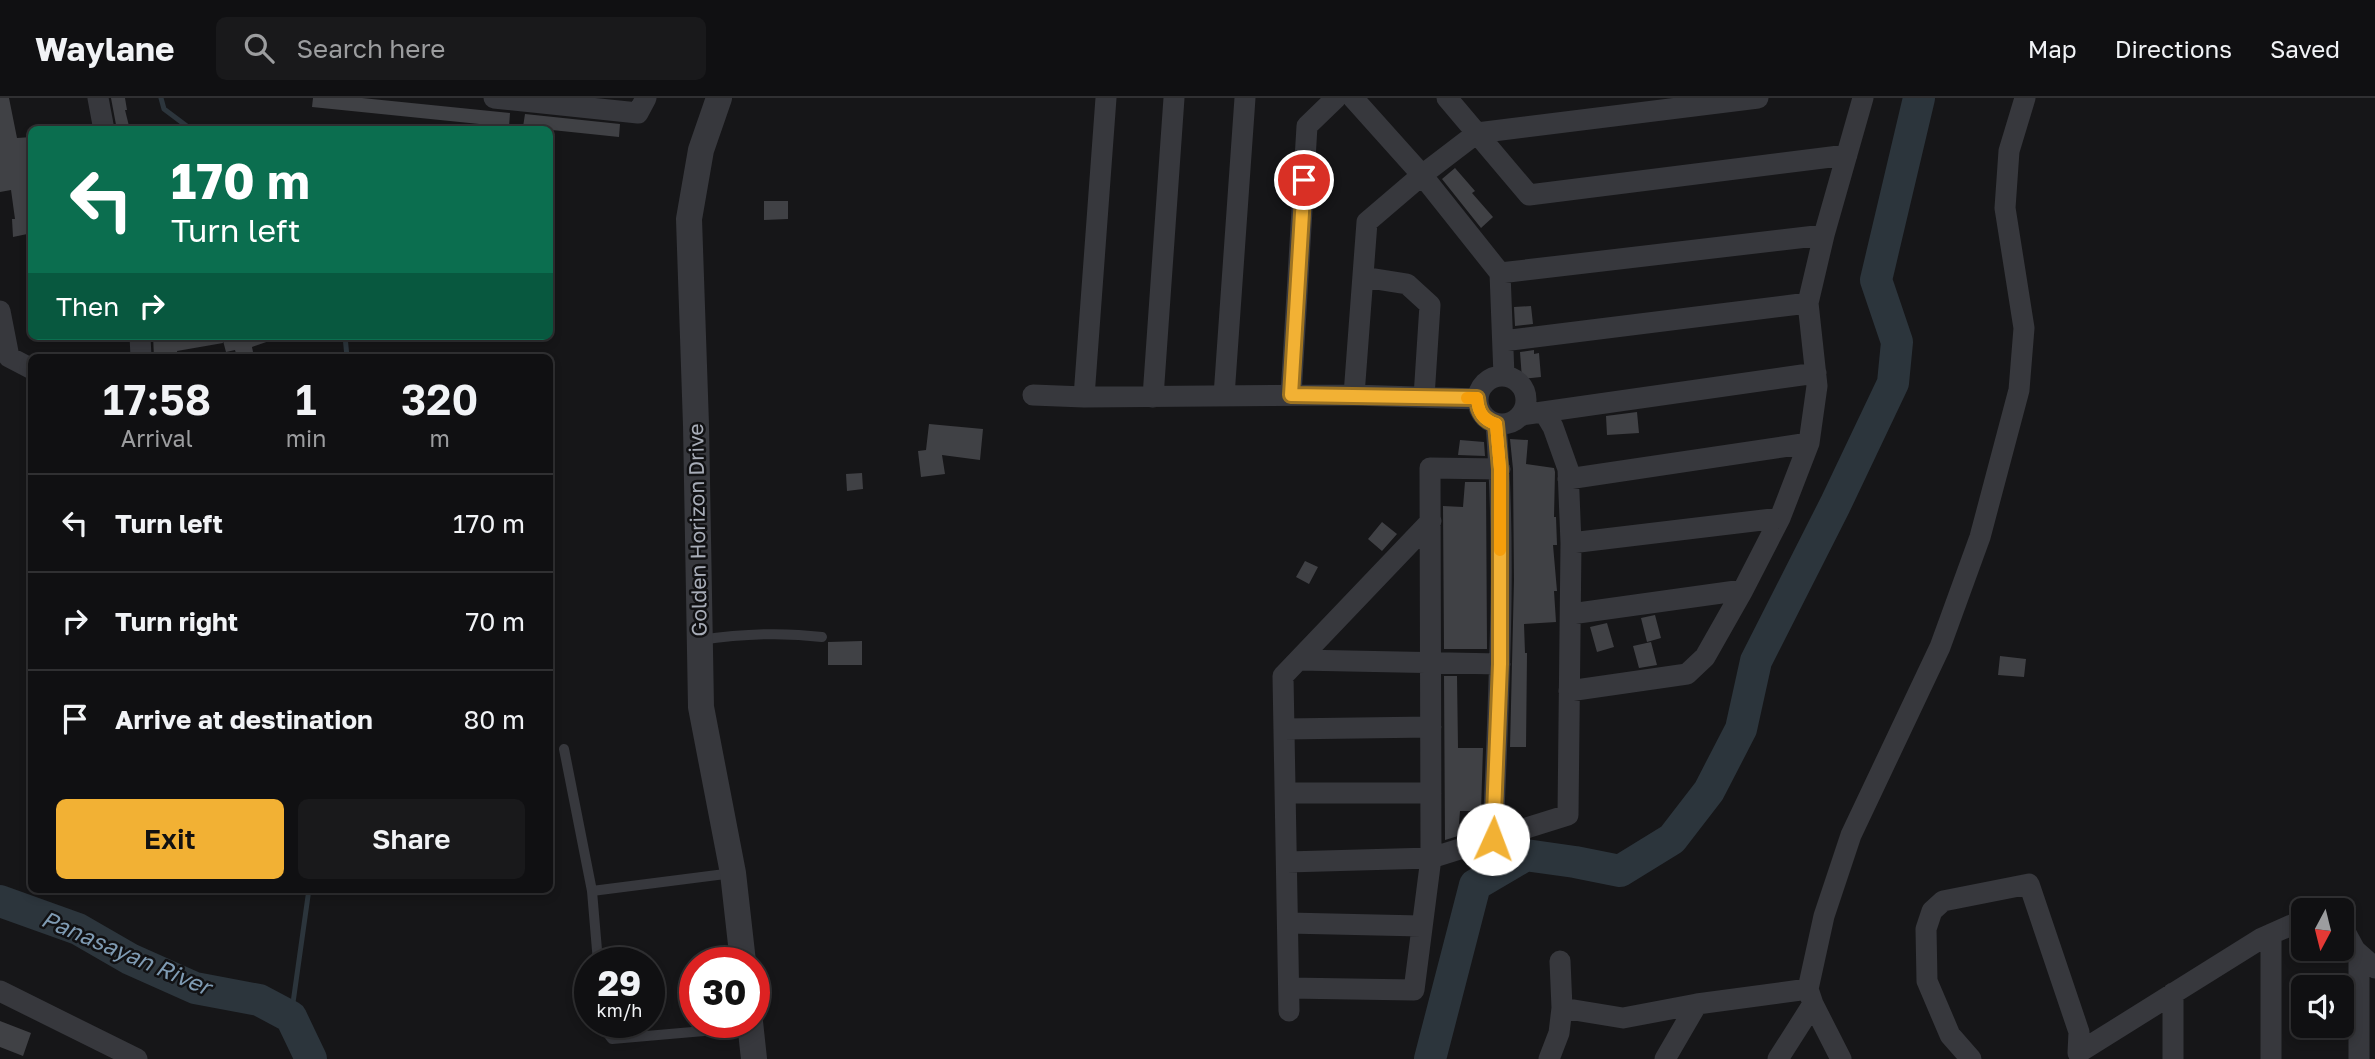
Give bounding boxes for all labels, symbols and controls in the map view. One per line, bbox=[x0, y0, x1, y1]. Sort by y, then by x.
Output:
search box bbox=[216, 17, 706, 80]
text: Waylane bbox=[35, 29, 174, 68]
icon: search bbox=[240, 29, 278, 67]
text: Search here bbox=[296, 33, 445, 64]
text: Map bbox=[2028, 34, 2077, 63]
text: Directions bbox=[2115, 34, 2232, 63]
text: Saved bbox=[2270, 34, 2340, 63]
pin bbox=[1274, 150, 1334, 210]
text: 170 m bbox=[171, 151, 310, 210]
icon: left bbox=[56, 154, 147, 245]
icon: arrive bbox=[1285, 161, 1323, 199]
text: Turn left bbox=[171, 211, 300, 249]
icon: right bbox=[133, 287, 171, 325]
text: Then bbox=[56, 291, 119, 322]
text: 17:58 bbox=[103, 374, 211, 424]
text: 1 bbox=[295, 374, 317, 424]
text: 320 bbox=[401, 374, 478, 424]
street label: Golden Horizon Drive bbox=[682, 423, 712, 637]
text: Arrival bbox=[121, 424, 193, 452]
text: min bbox=[286, 424, 326, 452]
text: m bbox=[430, 424, 450, 452]
icon: left bbox=[56, 504, 94, 542]
text: Turn left bbox=[115, 508, 223, 539]
text: 170 m bbox=[453, 508, 525, 539]
icon: right bbox=[56, 602, 94, 640]
text: Turn right bbox=[115, 606, 238, 637]
text: 70 m bbox=[466, 606, 525, 637]
icon: arrive bbox=[56, 700, 94, 738]
text: Arrive at destination bbox=[115, 704, 373, 735]
text: 80 m bbox=[464, 704, 525, 735]
button: Exit bbox=[56, 799, 284, 879]
button: Share bbox=[298, 799, 525, 879]
position arrow bbox=[1456, 802, 1530, 876]
north arrow bbox=[2291, 898, 2354, 961]
map controls bbox=[2291, 898, 2354, 1038]
water label: Panasayan River bbox=[37, 904, 218, 1002]
speed limit sign: 30 bbox=[679, 947, 770, 1038]
text: 29 bbox=[598, 962, 641, 1004]
button: sound bbox=[2291, 975, 2354, 1038]
text: km/h bbox=[597, 999, 642, 1021]

